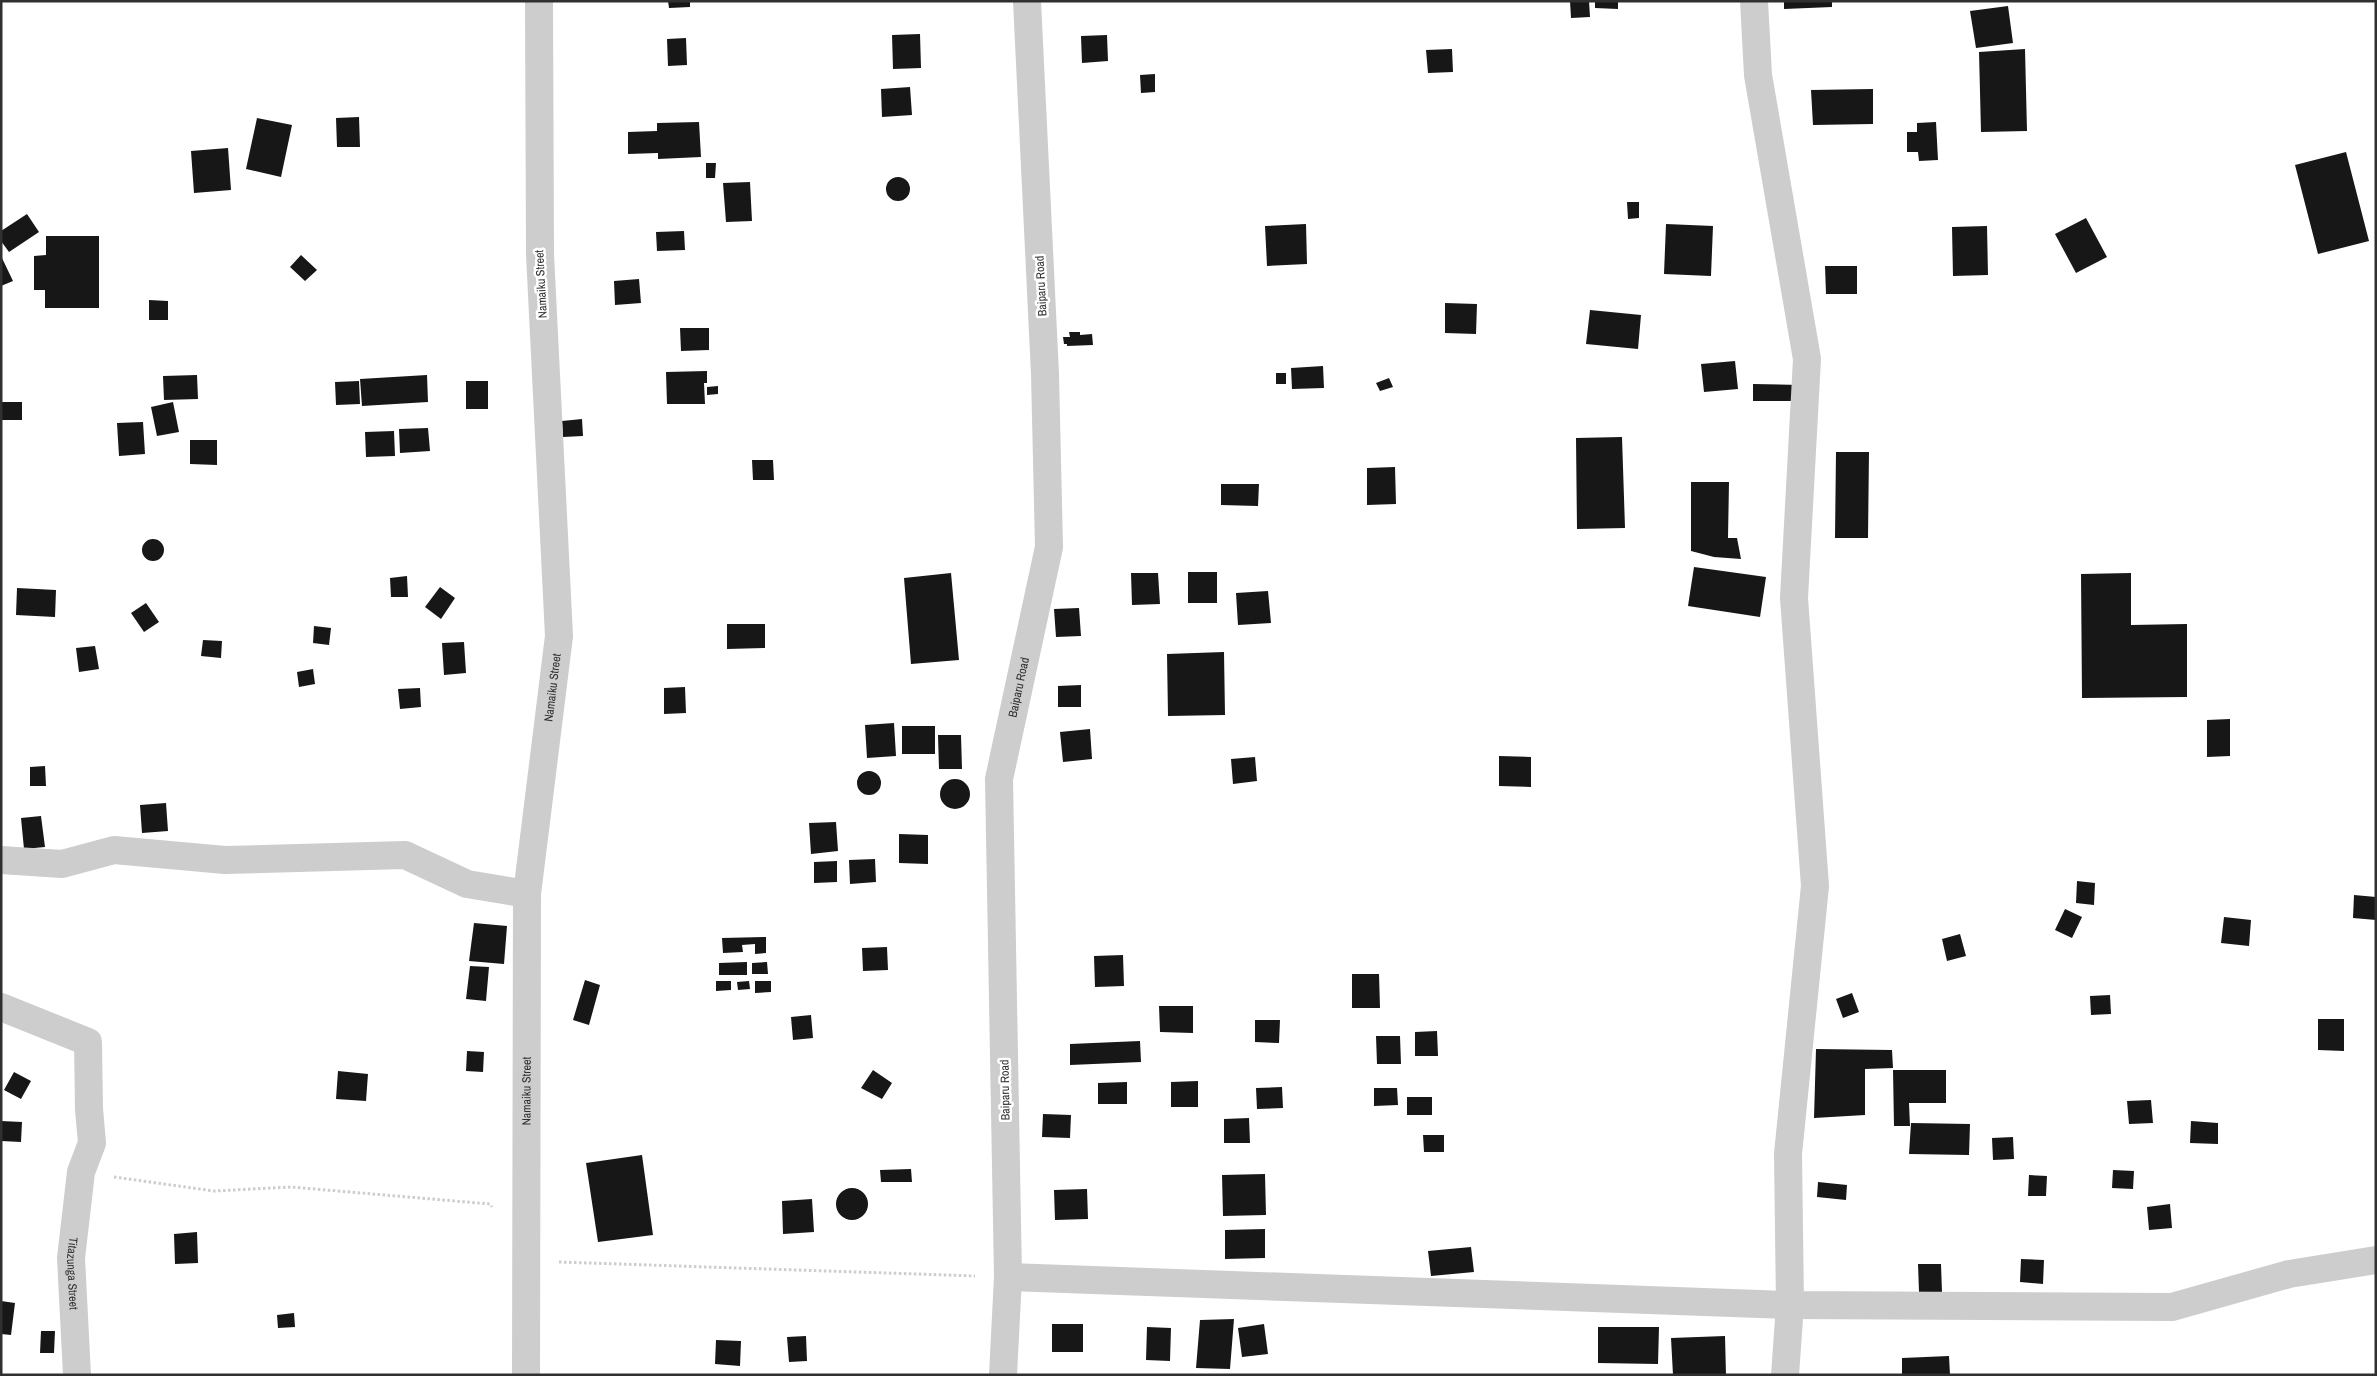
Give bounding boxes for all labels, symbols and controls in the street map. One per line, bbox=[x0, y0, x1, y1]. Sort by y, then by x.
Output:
street label: Namaiku Street bbox=[531, 249, 551, 319]
street label: Baiparu Road bbox=[1031, 255, 1051, 317]
street label: Namaiku Street bbox=[540, 652, 565, 723]
street label: Baiparu Road bbox=[1005, 656, 1033, 719]
street label: Namaiku Street bbox=[519, 1056, 535, 1125]
street label: Baiparu Road bbox=[996, 1059, 1014, 1121]
street label: Titazunga Street bbox=[63, 1236, 82, 1310]

